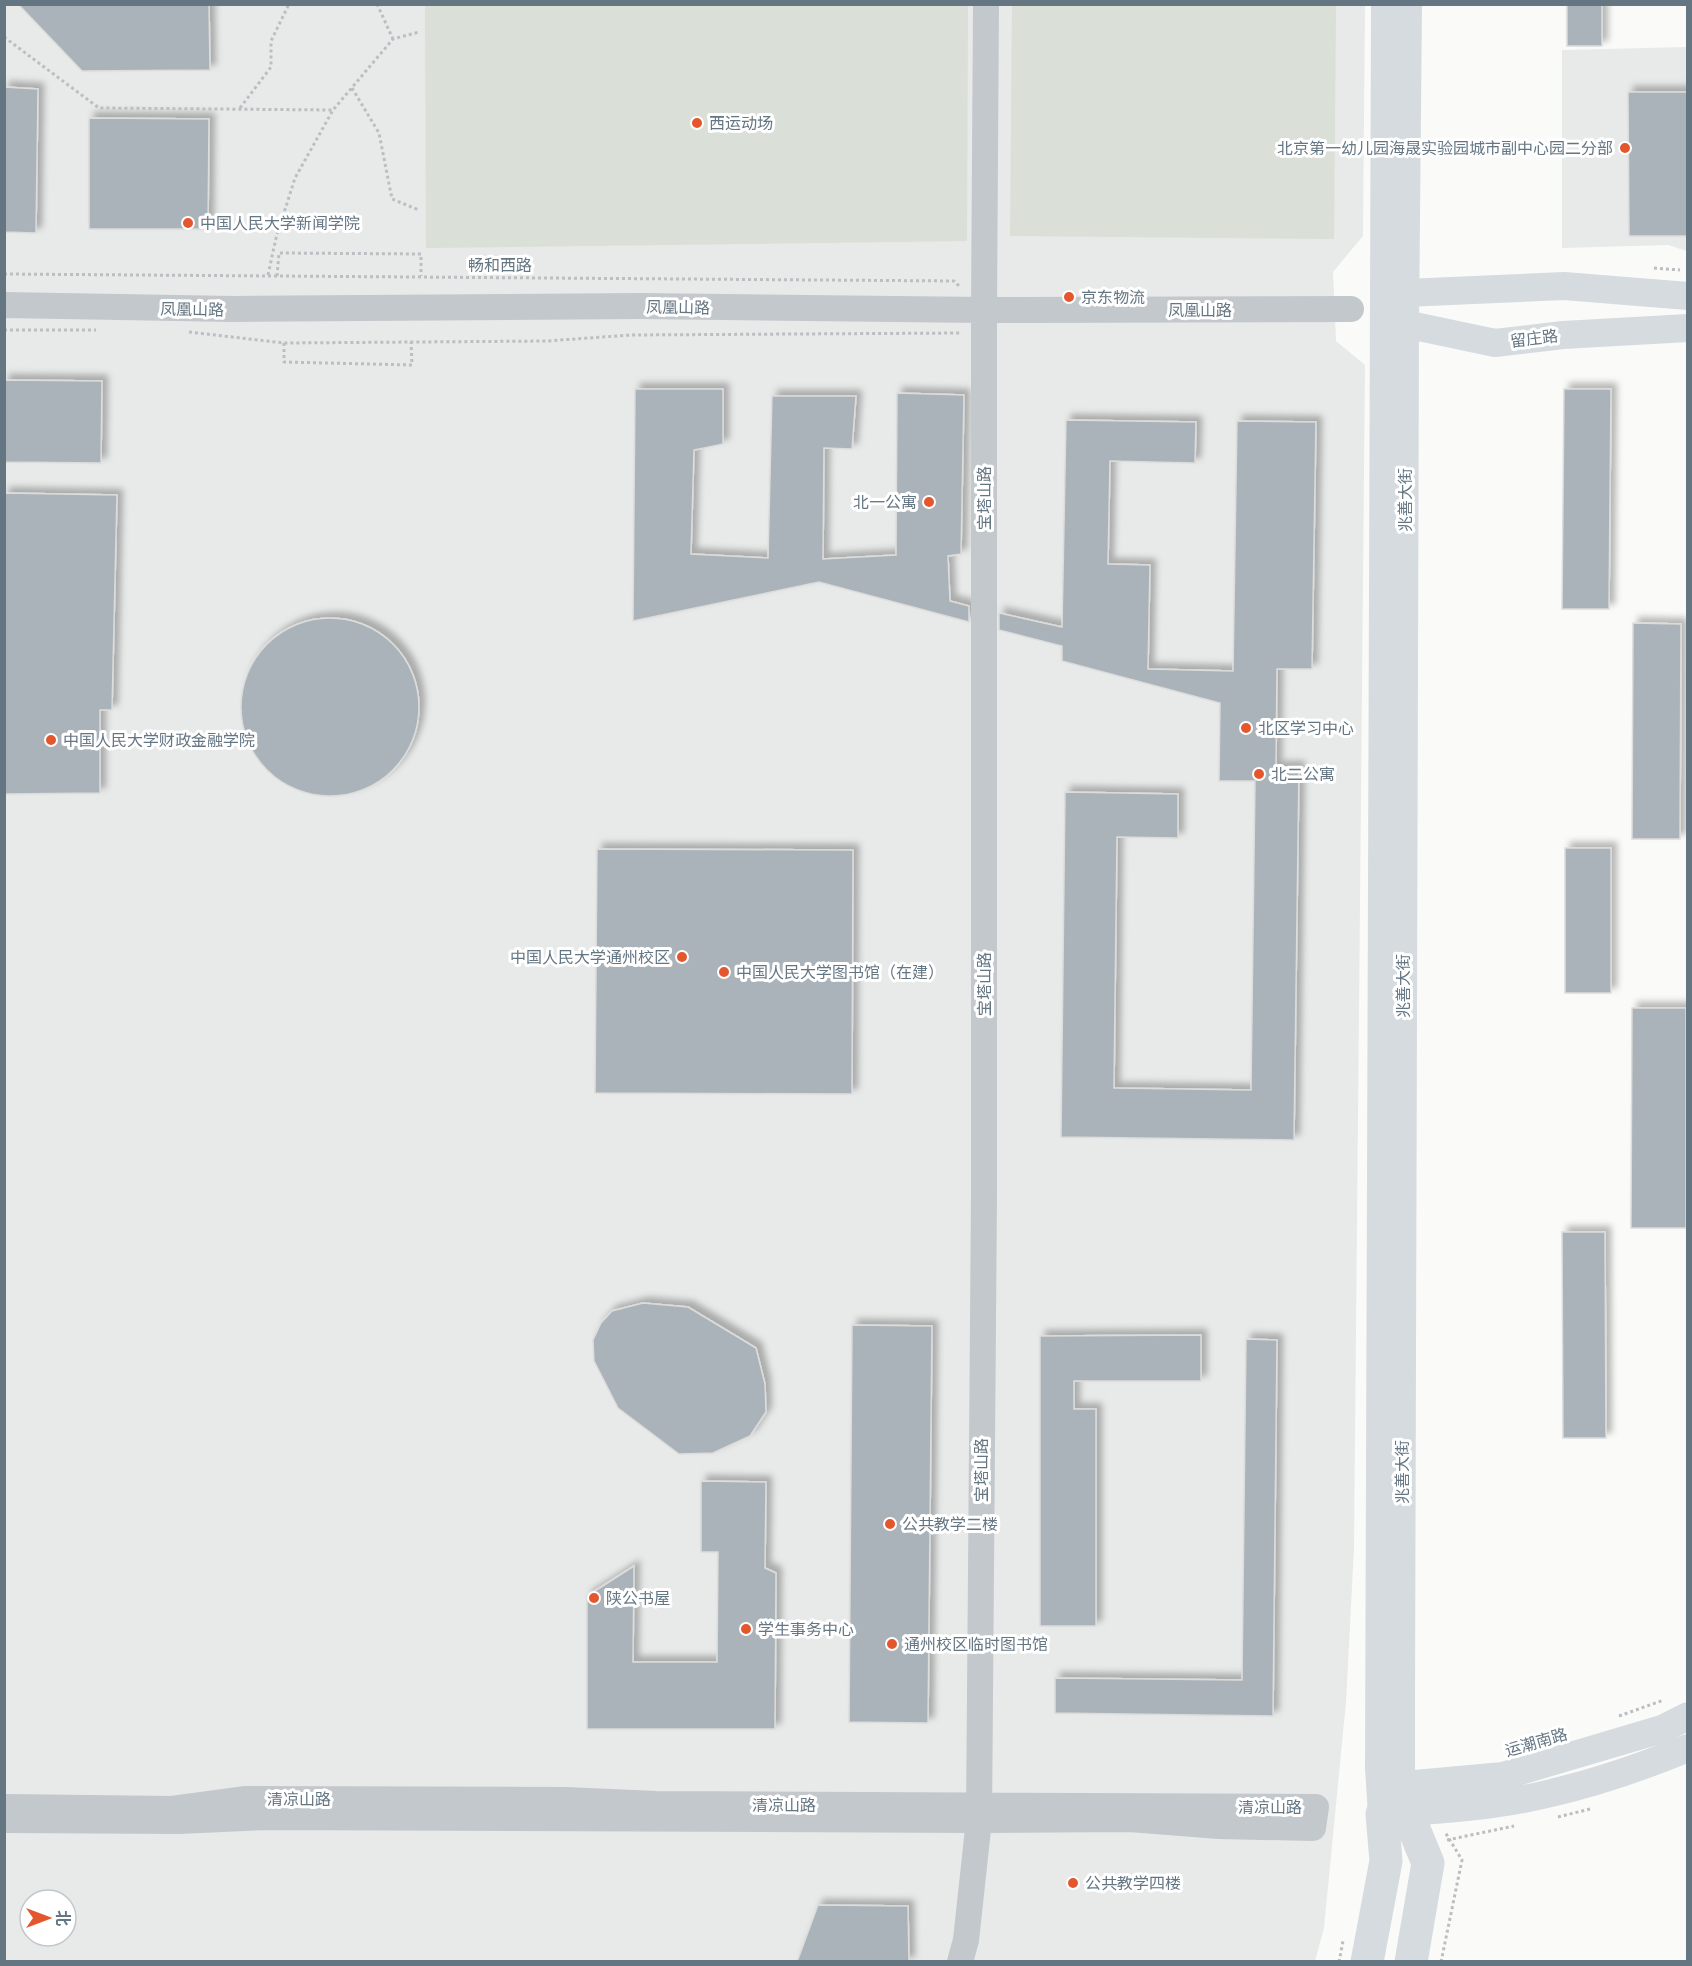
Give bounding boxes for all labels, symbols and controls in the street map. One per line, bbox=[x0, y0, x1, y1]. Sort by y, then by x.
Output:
place label: 西运动场 bbox=[709, 113, 773, 133]
marker: 西运动场 bbox=[690, 116, 704, 130]
place label: 北京第一幼儿园海晟实验园城市副中心园二分部 bbox=[1277, 138, 1613, 158]
marker: 北京第一幼儿园海晟实验园城市副中心园二分部 bbox=[1618, 141, 1632, 155]
place label: 中国人民大学新闻学院 bbox=[200, 213, 360, 233]
marker: 中国人民大学新闻学院 bbox=[181, 216, 195, 230]
street label: 畅和西路 bbox=[468, 255, 532, 275]
place label: 京东物流 bbox=[1081, 287, 1145, 307]
marker: 京东物流 bbox=[1062, 290, 1076, 304]
street label: 凤凰山路 bbox=[646, 296, 710, 318]
street label: 凤凰山路 bbox=[160, 298, 224, 320]
street label: 凤凰山路 bbox=[1168, 300, 1232, 320]
street label: 留庄路 bbox=[1509, 325, 1559, 351]
street label: 宝塔山路 bbox=[974, 466, 994, 530]
street label: 兆善大街 bbox=[1395, 468, 1415, 532]
place label: 北一公寓 bbox=[853, 492, 917, 512]
marker: 北一公寓 bbox=[922, 495, 936, 509]
place label: 北区学习中心 bbox=[1258, 718, 1354, 738]
marker: 北区学习中心 bbox=[1239, 721, 1253, 735]
place label: 中国人民大学财政金融学院 bbox=[63, 730, 255, 750]
marker: 中国人民大学财政金融学院 bbox=[44, 733, 58, 747]
place label: 北二公寓 bbox=[1271, 764, 1335, 784]
marker: 北二公寓 bbox=[1252, 767, 1266, 781]
place label: 中国人民大学通州校区 bbox=[510, 947, 670, 967]
marker: 中国人民大学通州校区 bbox=[675, 950, 689, 964]
street label: 宝塔山路 bbox=[974, 952, 994, 1016]
street label: 兆善大街 bbox=[1393, 954, 1413, 1018]
place label: 中国人民大学图书馆（在建） bbox=[736, 962, 944, 982]
marker: 中国人民大学图书馆（在建） bbox=[717, 965, 731, 979]
street label: 宝塔山路 bbox=[971, 1438, 991, 1502]
street label: 兆善大街 bbox=[1392, 1440, 1412, 1504]
place label: 公共教学二楼 bbox=[902, 1514, 998, 1534]
marker: 公共教学二楼 bbox=[883, 1517, 897, 1531]
place label: 陕公书屋 bbox=[606, 1588, 670, 1608]
marker: 陕公书屋 bbox=[587, 1591, 601, 1605]
place label: 学生事务中心 bbox=[758, 1619, 854, 1639]
marker: 学生事务中心 bbox=[739, 1622, 753, 1636]
place label: 通州校区临时图书馆 bbox=[904, 1634, 1048, 1654]
marker: 通州校区临时图书馆 bbox=[885, 1637, 899, 1651]
street label: 运潮南路 bbox=[1502, 1724, 1570, 1760]
street label: 清凉山路 bbox=[267, 1789, 331, 1809]
street label: 清凉山路 bbox=[752, 1795, 816, 1815]
street label: 清凉山路 bbox=[1238, 1797, 1302, 1817]
place label: 公共教学四楼 bbox=[1085, 1873, 1181, 1893]
marker: 公共教学四楼 bbox=[1066, 1876, 1080, 1890]
north arrow bbox=[18, 1888, 78, 1948]
text: 北 bbox=[53, 1910, 73, 1926]

